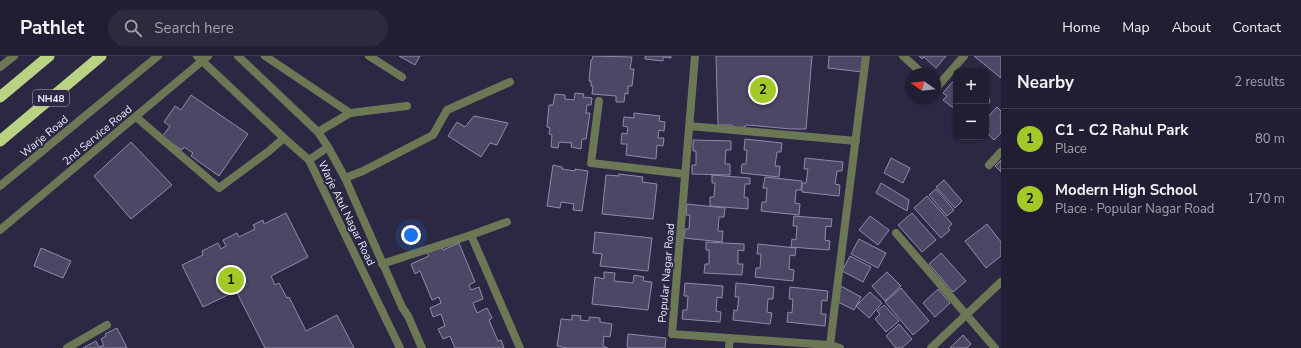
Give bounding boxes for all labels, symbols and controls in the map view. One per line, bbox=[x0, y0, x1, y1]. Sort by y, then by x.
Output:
search box bbox=[108, 10, 388, 46]
text: Pathlet bbox=[20, 15, 84, 41]
icon: search bbox=[122, 17, 144, 39]
text: Search here bbox=[154, 18, 234, 38]
text: Home bbox=[1062, 18, 1100, 37]
text: Map bbox=[1122, 18, 1150, 37]
text: About bbox=[1172, 18, 1211, 37]
text: Contact bbox=[1233, 18, 1281, 37]
north arrow bbox=[905, 68, 941, 104]
map controls bbox=[953, 68, 989, 140]
button: + bbox=[953, 68, 989, 104]
text: Nearby bbox=[1017, 71, 1074, 94]
text: 2 results bbox=[1234, 73, 1285, 91]
pin: 2 bbox=[750, 75, 776, 105]
road number: NH48 bbox=[33, 90, 69, 106]
street label: 2nd Service Road bbox=[59, 102, 135, 169]
button: − bbox=[953, 104, 989, 140]
street label: Warje Road bbox=[17, 112, 71, 161]
text: C1 - C2 Rahul Park bbox=[1055, 120, 1188, 140]
text: 1 bbox=[1026, 130, 1034, 148]
text: 80 m bbox=[1255, 130, 1285, 148]
text: Place bbox=[1055, 140, 1087, 158]
street label: Warje Atul Nagar Road bbox=[315, 158, 379, 268]
text: Modern High School bbox=[1055, 180, 1197, 200]
text: 2 bbox=[1026, 190, 1034, 208]
text: 170 m bbox=[1247, 190, 1285, 208]
text: Place · Popular Nagar Road bbox=[1055, 200, 1214, 218]
street label: Popular Nagar Road bbox=[655, 223, 678, 323]
your location bbox=[401, 225, 421, 245]
pin: 1 bbox=[218, 265, 244, 295]

